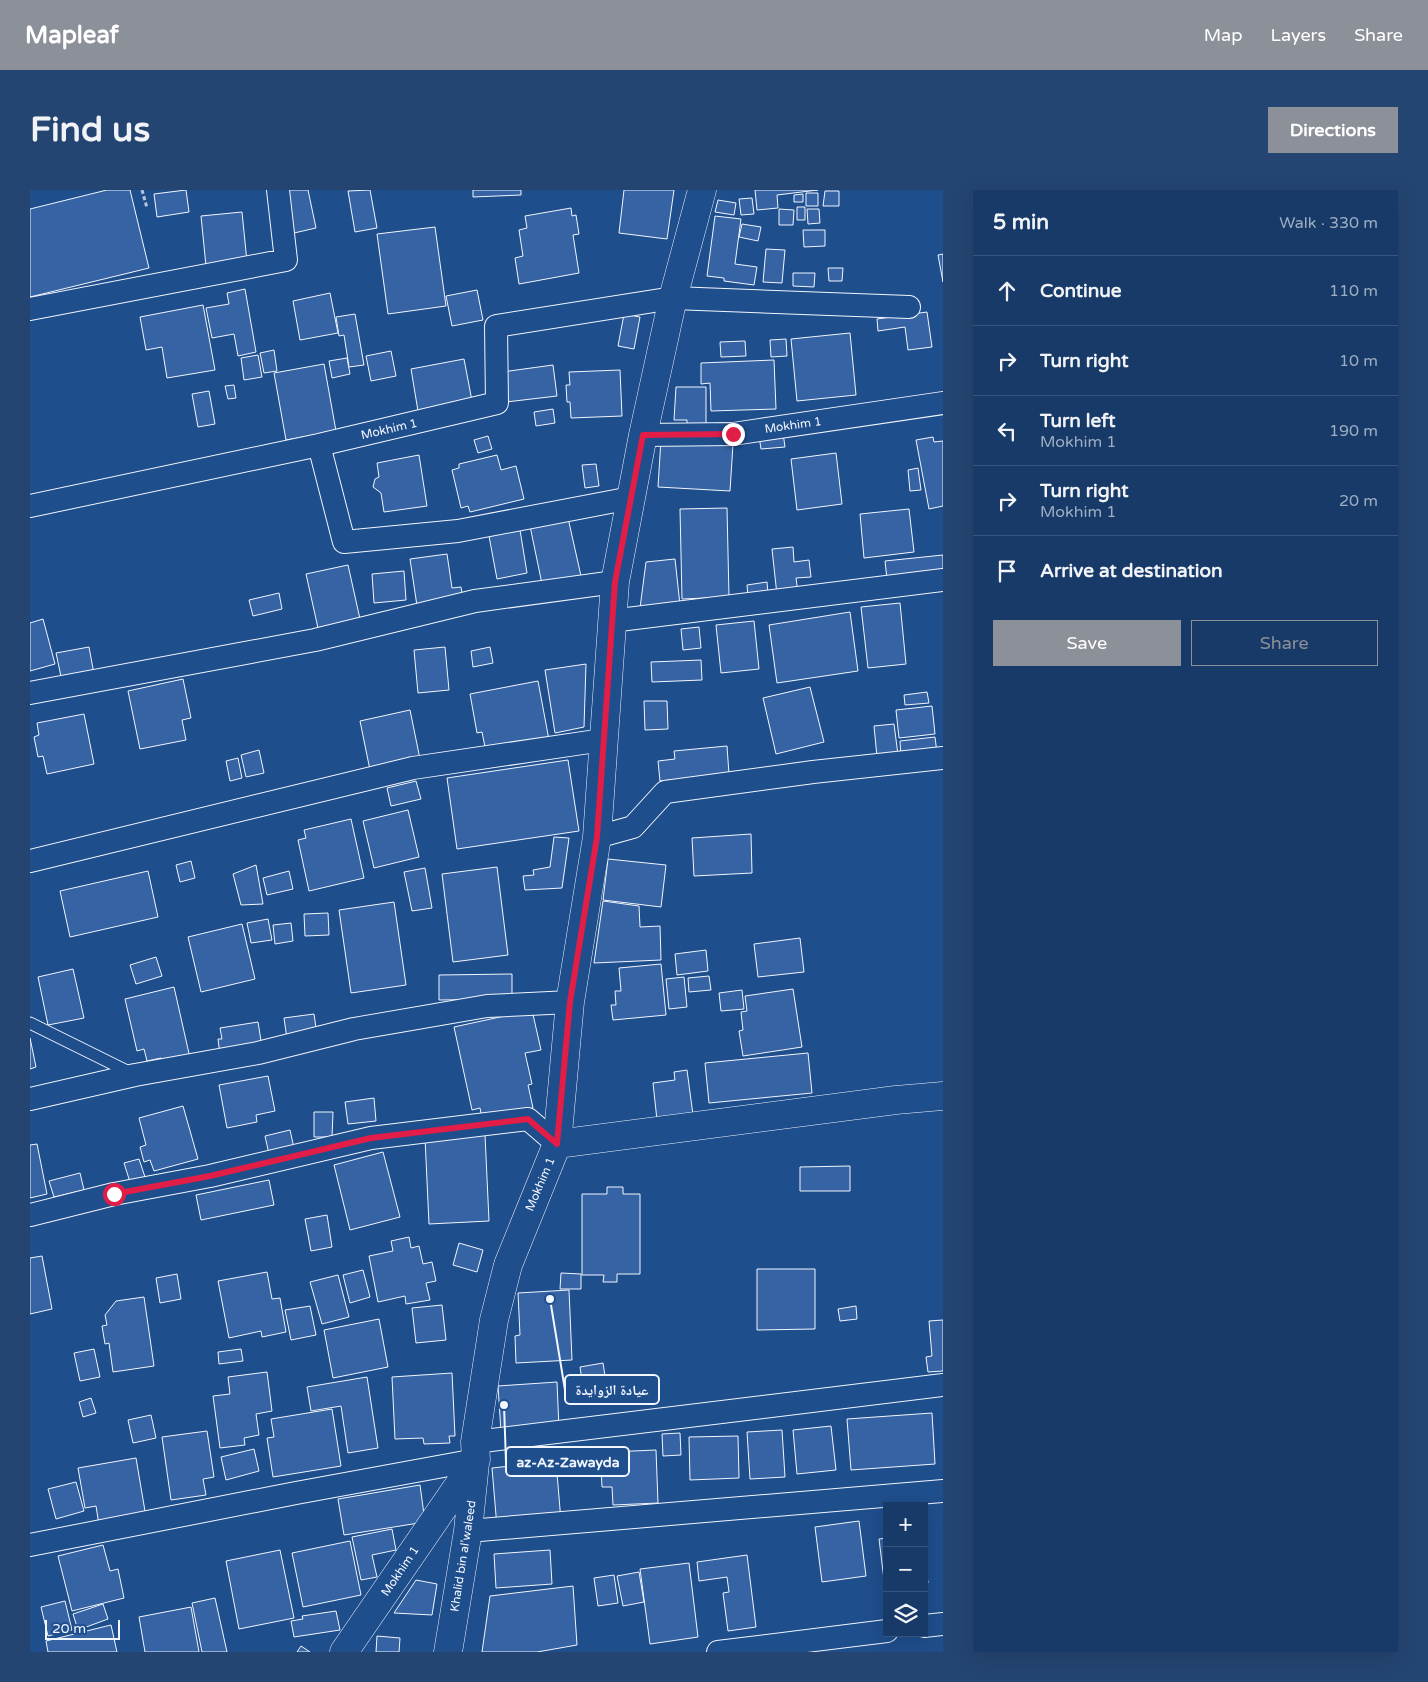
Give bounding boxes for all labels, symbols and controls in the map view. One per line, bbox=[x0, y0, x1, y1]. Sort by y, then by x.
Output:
text: Mapleaf bbox=[25, 21, 119, 50]
text: Map bbox=[1204, 24, 1243, 46]
text: Layers bbox=[1271, 24, 1326, 46]
text: Share bbox=[1354, 24, 1403, 46]
button: Directions bbox=[1268, 107, 1398, 153]
text: Find us bbox=[30, 109, 150, 151]
text: 5 min bbox=[993, 210, 1049, 235]
text: Walk · 330 m bbox=[1279, 213, 1378, 233]
icon: ahead bbox=[993, 277, 1021, 305]
text: Continue bbox=[1040, 280, 1122, 302]
text: 110 m bbox=[1329, 281, 1378, 301]
icon: right bbox=[993, 347, 1021, 375]
text: Turn right bbox=[1040, 350, 1128, 372]
text: 10 m bbox=[1339, 351, 1378, 371]
text: Turn left bbox=[1040, 410, 1116, 432]
street label: Mokhim 1 bbox=[764, 414, 822, 436]
street label: Mokhim 1 bbox=[360, 416, 418, 442]
icon: left bbox=[993, 417, 1021, 445]
text: 190 m bbox=[1329, 421, 1378, 441]
route end bbox=[722, 423, 745, 446]
text: Mokhim 1 bbox=[1040, 432, 1116, 452]
text: Turn right bbox=[1040, 480, 1128, 502]
icon: right bbox=[993, 487, 1021, 515]
text: 20 m bbox=[1339, 491, 1378, 511]
text: Mokhim 1 bbox=[1040, 502, 1116, 522]
icon: arrive bbox=[993, 557, 1021, 585]
text: Arrive at destination bbox=[1040, 560, 1223, 582]
button: Save bbox=[993, 620, 1181, 666]
button: Share bbox=[1191, 620, 1378, 666]
street label: Mokhim 1 bbox=[522, 1155, 558, 1213]
route start bbox=[103, 1183, 126, 1206]
callout: عيادة الزوايدة bbox=[565, 1375, 659, 1404]
text: عيادة الزوايدة bbox=[575, 1382, 649, 1399]
callout: az-Az-Zawayda bbox=[506, 1447, 629, 1476]
text: az-Az-Zawayda bbox=[516, 1454, 620, 1471]
street label: Khalid bin al'waleed bbox=[447, 1499, 479, 1613]
map controls bbox=[883, 1502, 928, 1637]
button: + bbox=[883, 1502, 928, 1547]
street label: Mokhim 1 bbox=[378, 1543, 422, 1599]
button: − bbox=[883, 1547, 928, 1592]
button: layers bbox=[883, 1592, 928, 1637]
scale bar bbox=[45, 1617, 120, 1640]
text: 20 m bbox=[52, 1620, 86, 1637]

